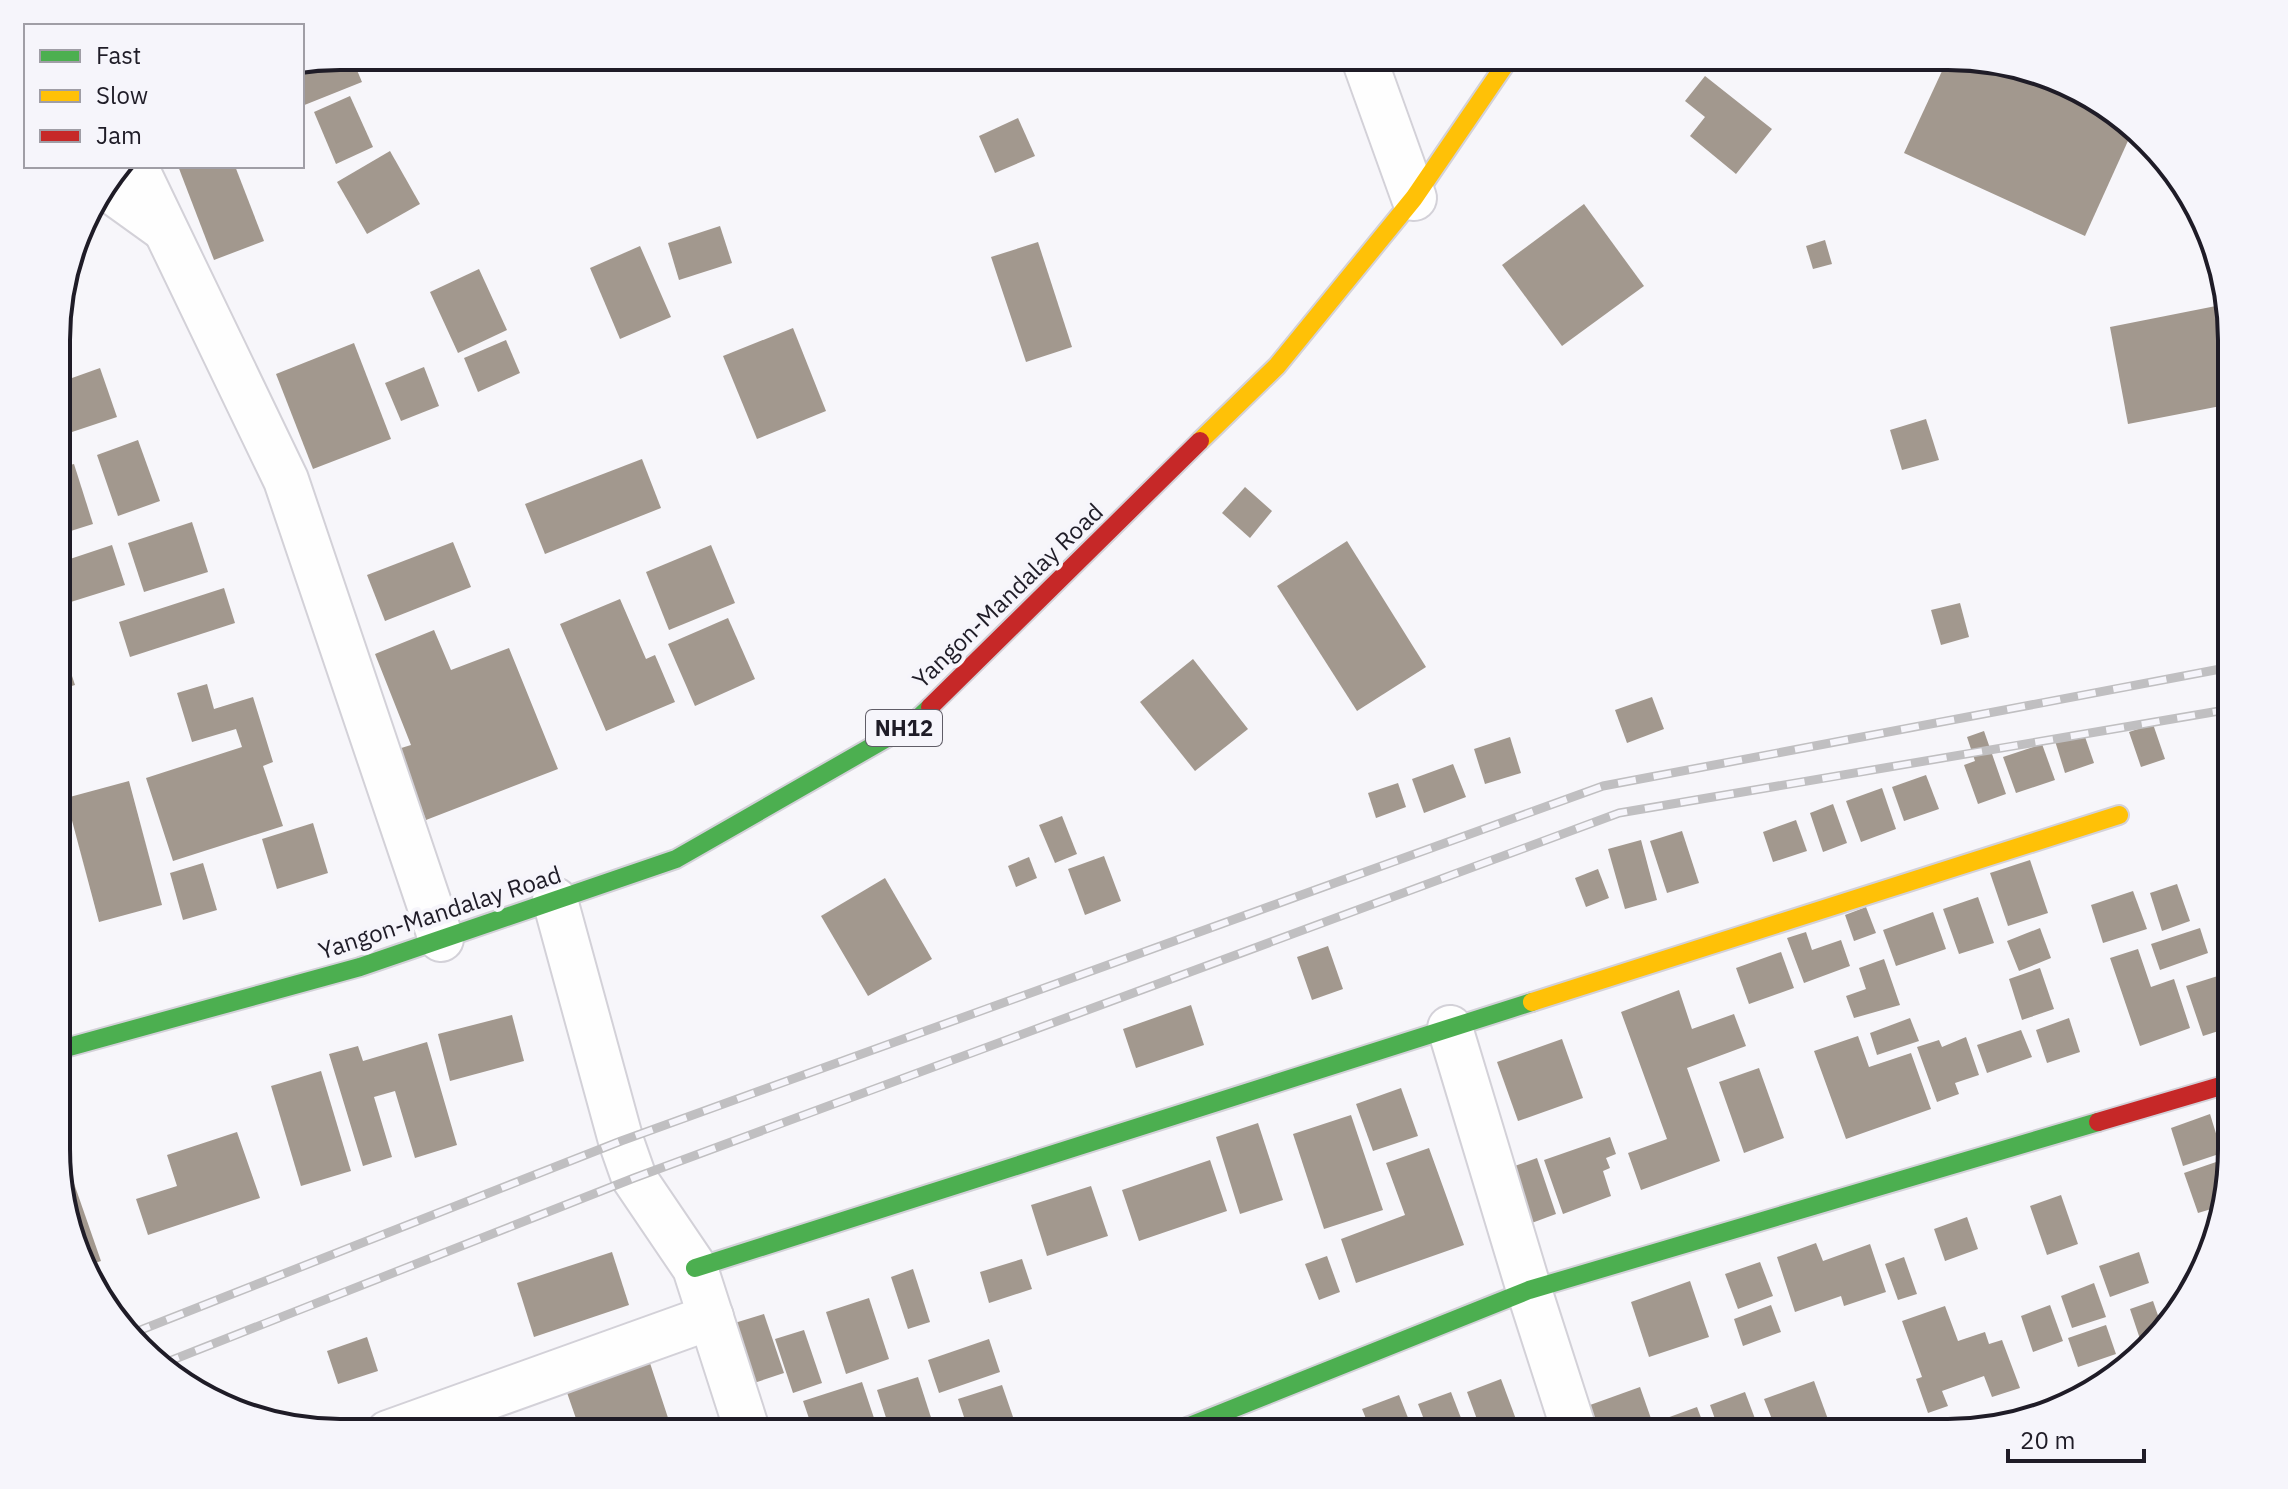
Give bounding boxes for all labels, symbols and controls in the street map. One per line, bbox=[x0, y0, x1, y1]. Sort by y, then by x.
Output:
legend bbox=[24, 24, 304, 168]
text: Fast bbox=[96, 39, 141, 71]
text: Slow bbox=[96, 79, 148, 111]
text: Jam bbox=[96, 119, 142, 151]
street label: Yangon-Mandalay Road bbox=[905, 496, 1110, 695]
road number: NH12 bbox=[866, 710, 942, 746]
street label: Yangon-Mandalay Road bbox=[314, 858, 565, 966]
scale bar bbox=[2008, 1413, 2144, 1463]
text: 20 m bbox=[2020, 1424, 2075, 1456]

